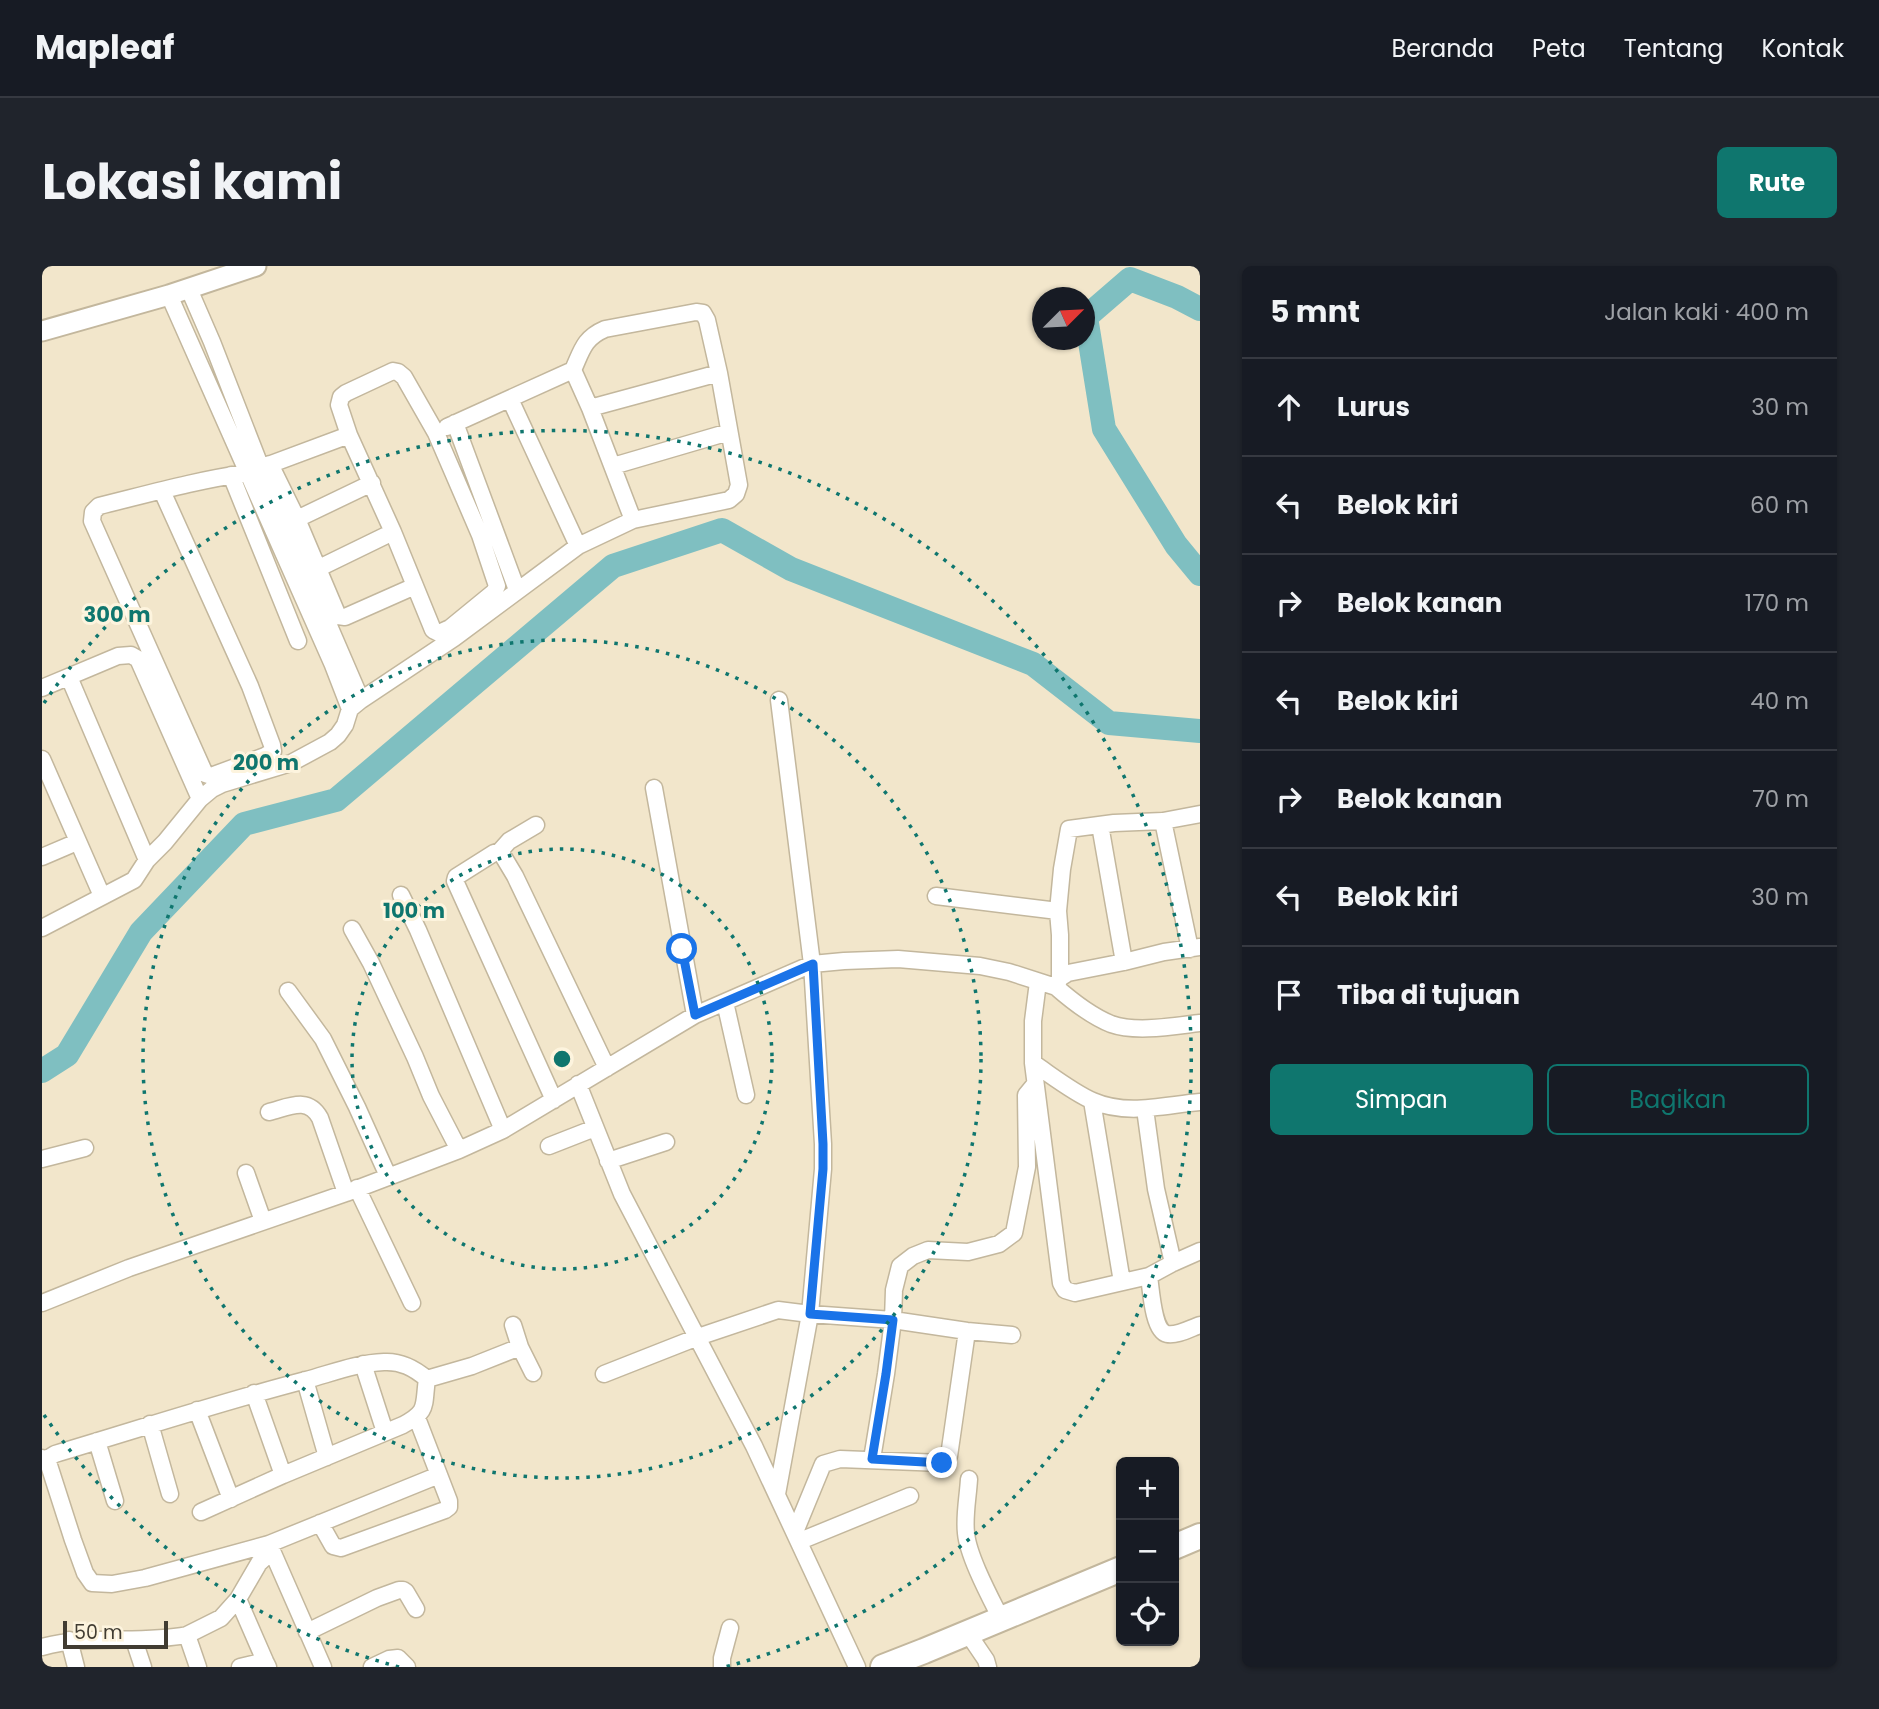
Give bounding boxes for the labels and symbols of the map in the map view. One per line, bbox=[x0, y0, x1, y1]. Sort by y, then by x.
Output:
north arrow bbox=[1032, 287, 1095, 350]
text: 300 m bbox=[84, 600, 150, 629]
text: 200 m bbox=[233, 748, 299, 777]
text: 100 m bbox=[383, 896, 445, 925]
route start bbox=[666, 933, 697, 964]
centre of rings bbox=[550, 1047, 574, 1071]
route end bbox=[926, 1447, 957, 1478]
scale bar bbox=[63, 1618, 168, 1650]

